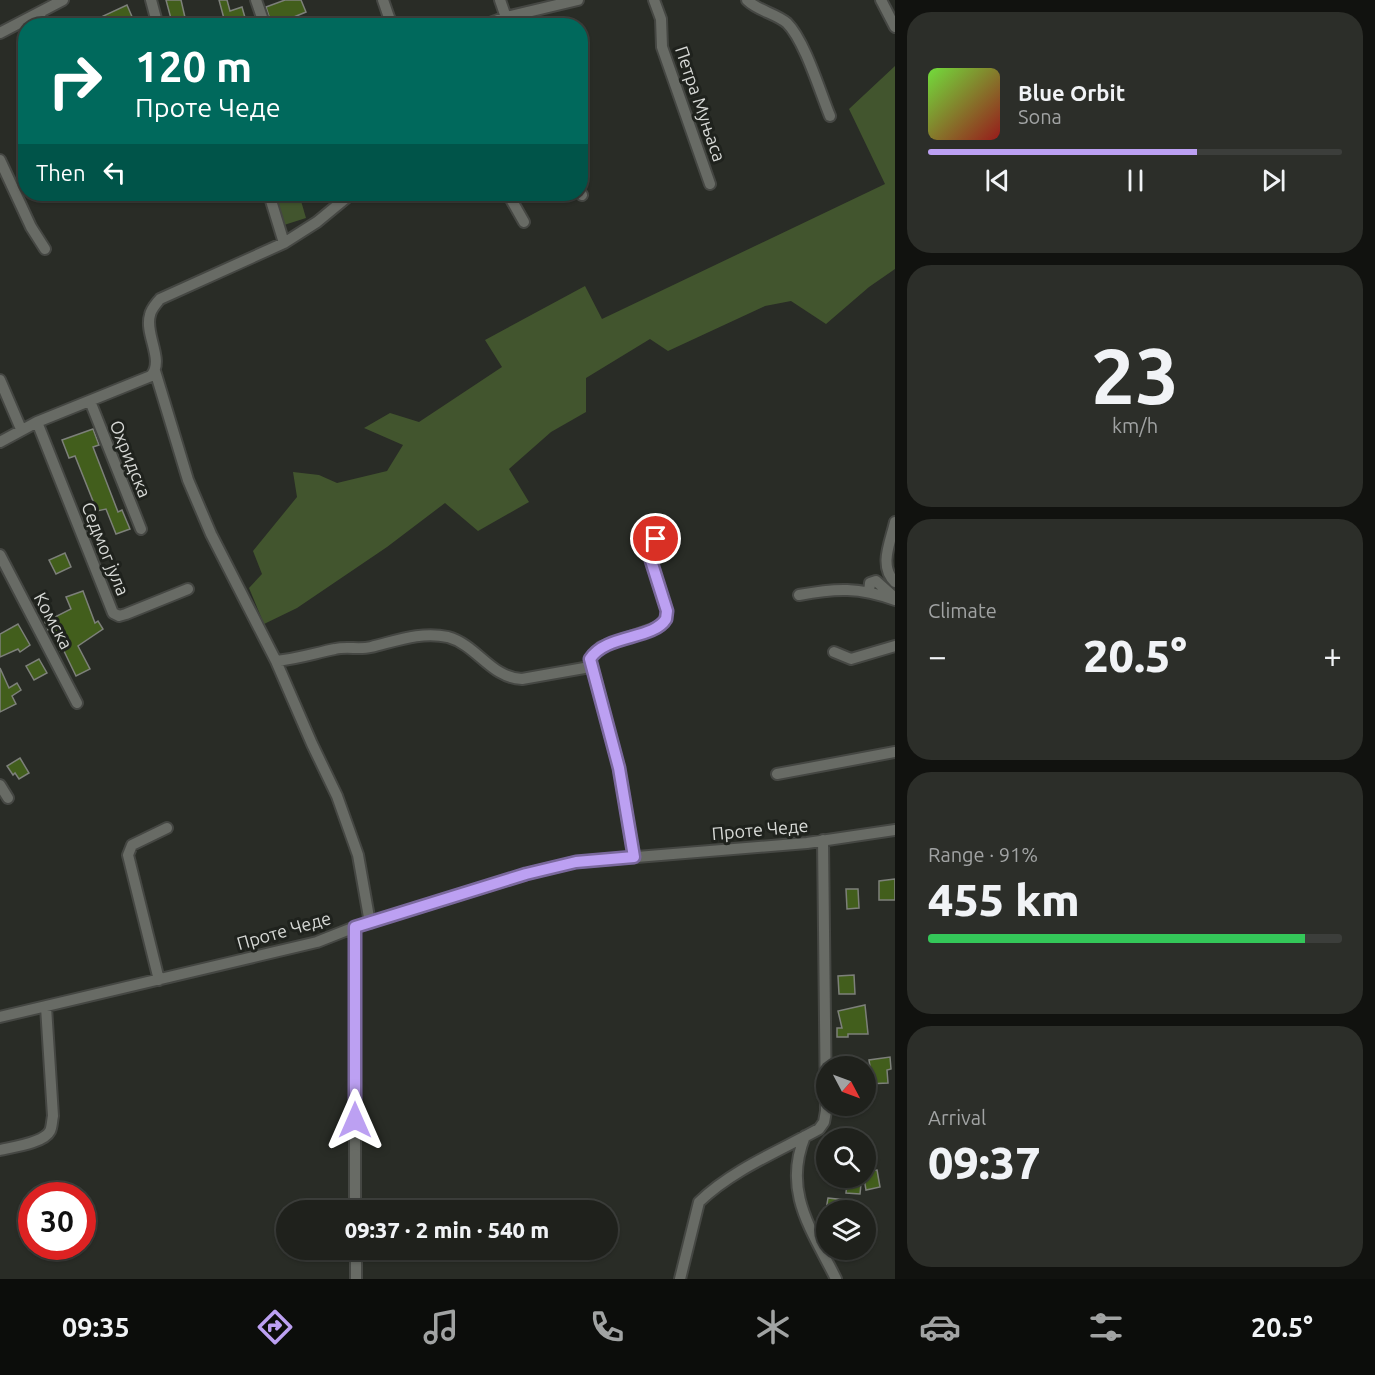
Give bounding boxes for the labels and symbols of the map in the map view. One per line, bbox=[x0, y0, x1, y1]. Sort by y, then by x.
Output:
street label: Петра Муњаса bbox=[672, 43, 730, 164]
street label: Охридска bbox=[106, 417, 155, 500]
street label: Седмог јула bbox=[78, 499, 134, 598]
pin bbox=[630, 513, 681, 564]
street label: Комска bbox=[31, 589, 77, 652]
street label: Проте Чеде bbox=[711, 815, 809, 843]
street label: Проте Чеде bbox=[234, 907, 333, 953]
north arrow bbox=[816, 1056, 876, 1116]
position arrow bbox=[323, 1088, 387, 1152]
speed limit sign: 30 bbox=[18, 1182, 96, 1260]

